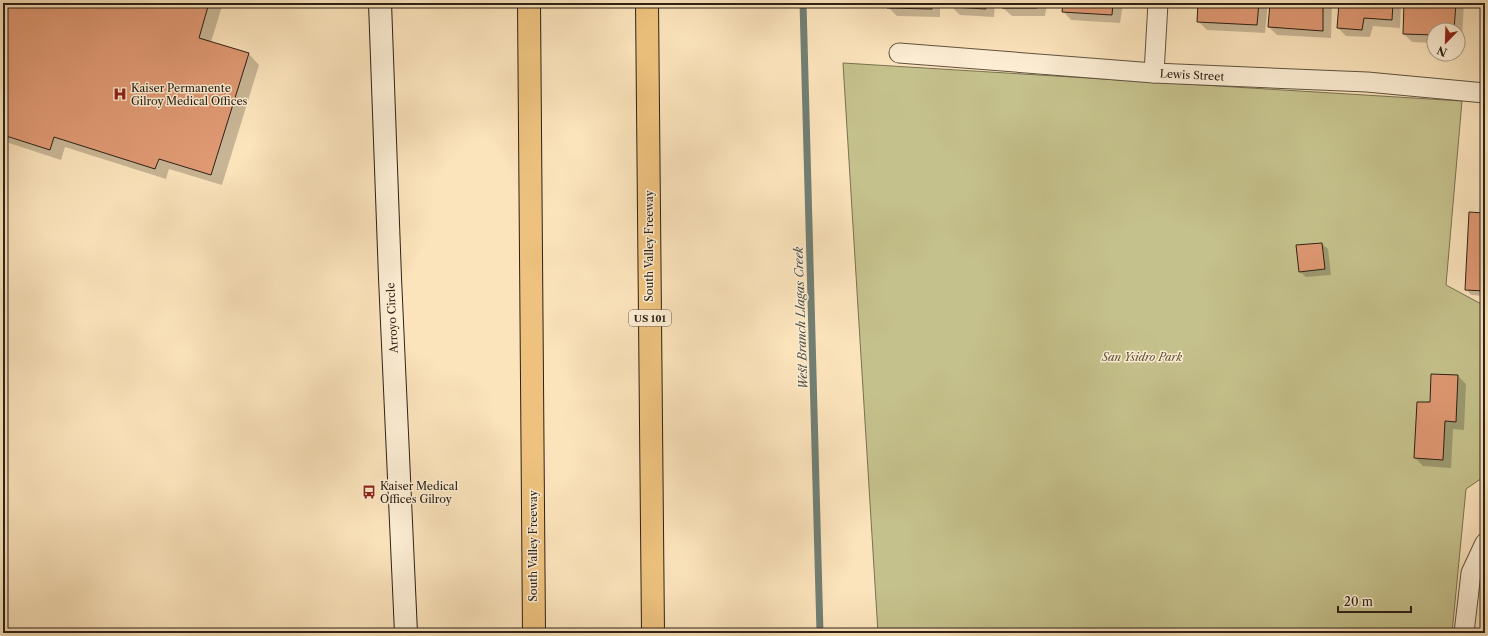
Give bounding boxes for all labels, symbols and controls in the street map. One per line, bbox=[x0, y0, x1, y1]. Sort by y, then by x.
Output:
north arrow bbox=[1426, 22, 1466, 62]
text: N bbox=[1435, 43, 1449, 60]
street label: Lewis Street bbox=[1159, 66, 1225, 84]
place label: Kaiser Permanente Gilroy Medical Offices bbox=[131, 81, 248, 108]
hospital icon: Kaiser Permanente Gilroy Medical Offices bbox=[112, 86, 128, 102]
street label: South Valley Freeway bbox=[642, 189, 656, 302]
water label: West Branch Llagas Creek bbox=[790, 246, 810, 390]
street label: Arroyo Circle bbox=[383, 282, 401, 355]
road number: US 101 bbox=[629, 310, 671, 326]
park label: San Ysidro Park bbox=[1101, 350, 1182, 364]
place label: Kaiser Medical Offices Gilroy bbox=[380, 479, 459, 506]
bus stop icon: Kaiser Medical Offices Gilroy bbox=[361, 484, 377, 500]
street label: South Valley Freeway bbox=[526, 489, 540, 602]
scale bar bbox=[1338, 588, 1411, 614]
text: 20 m bbox=[1344, 594, 1373, 609]

